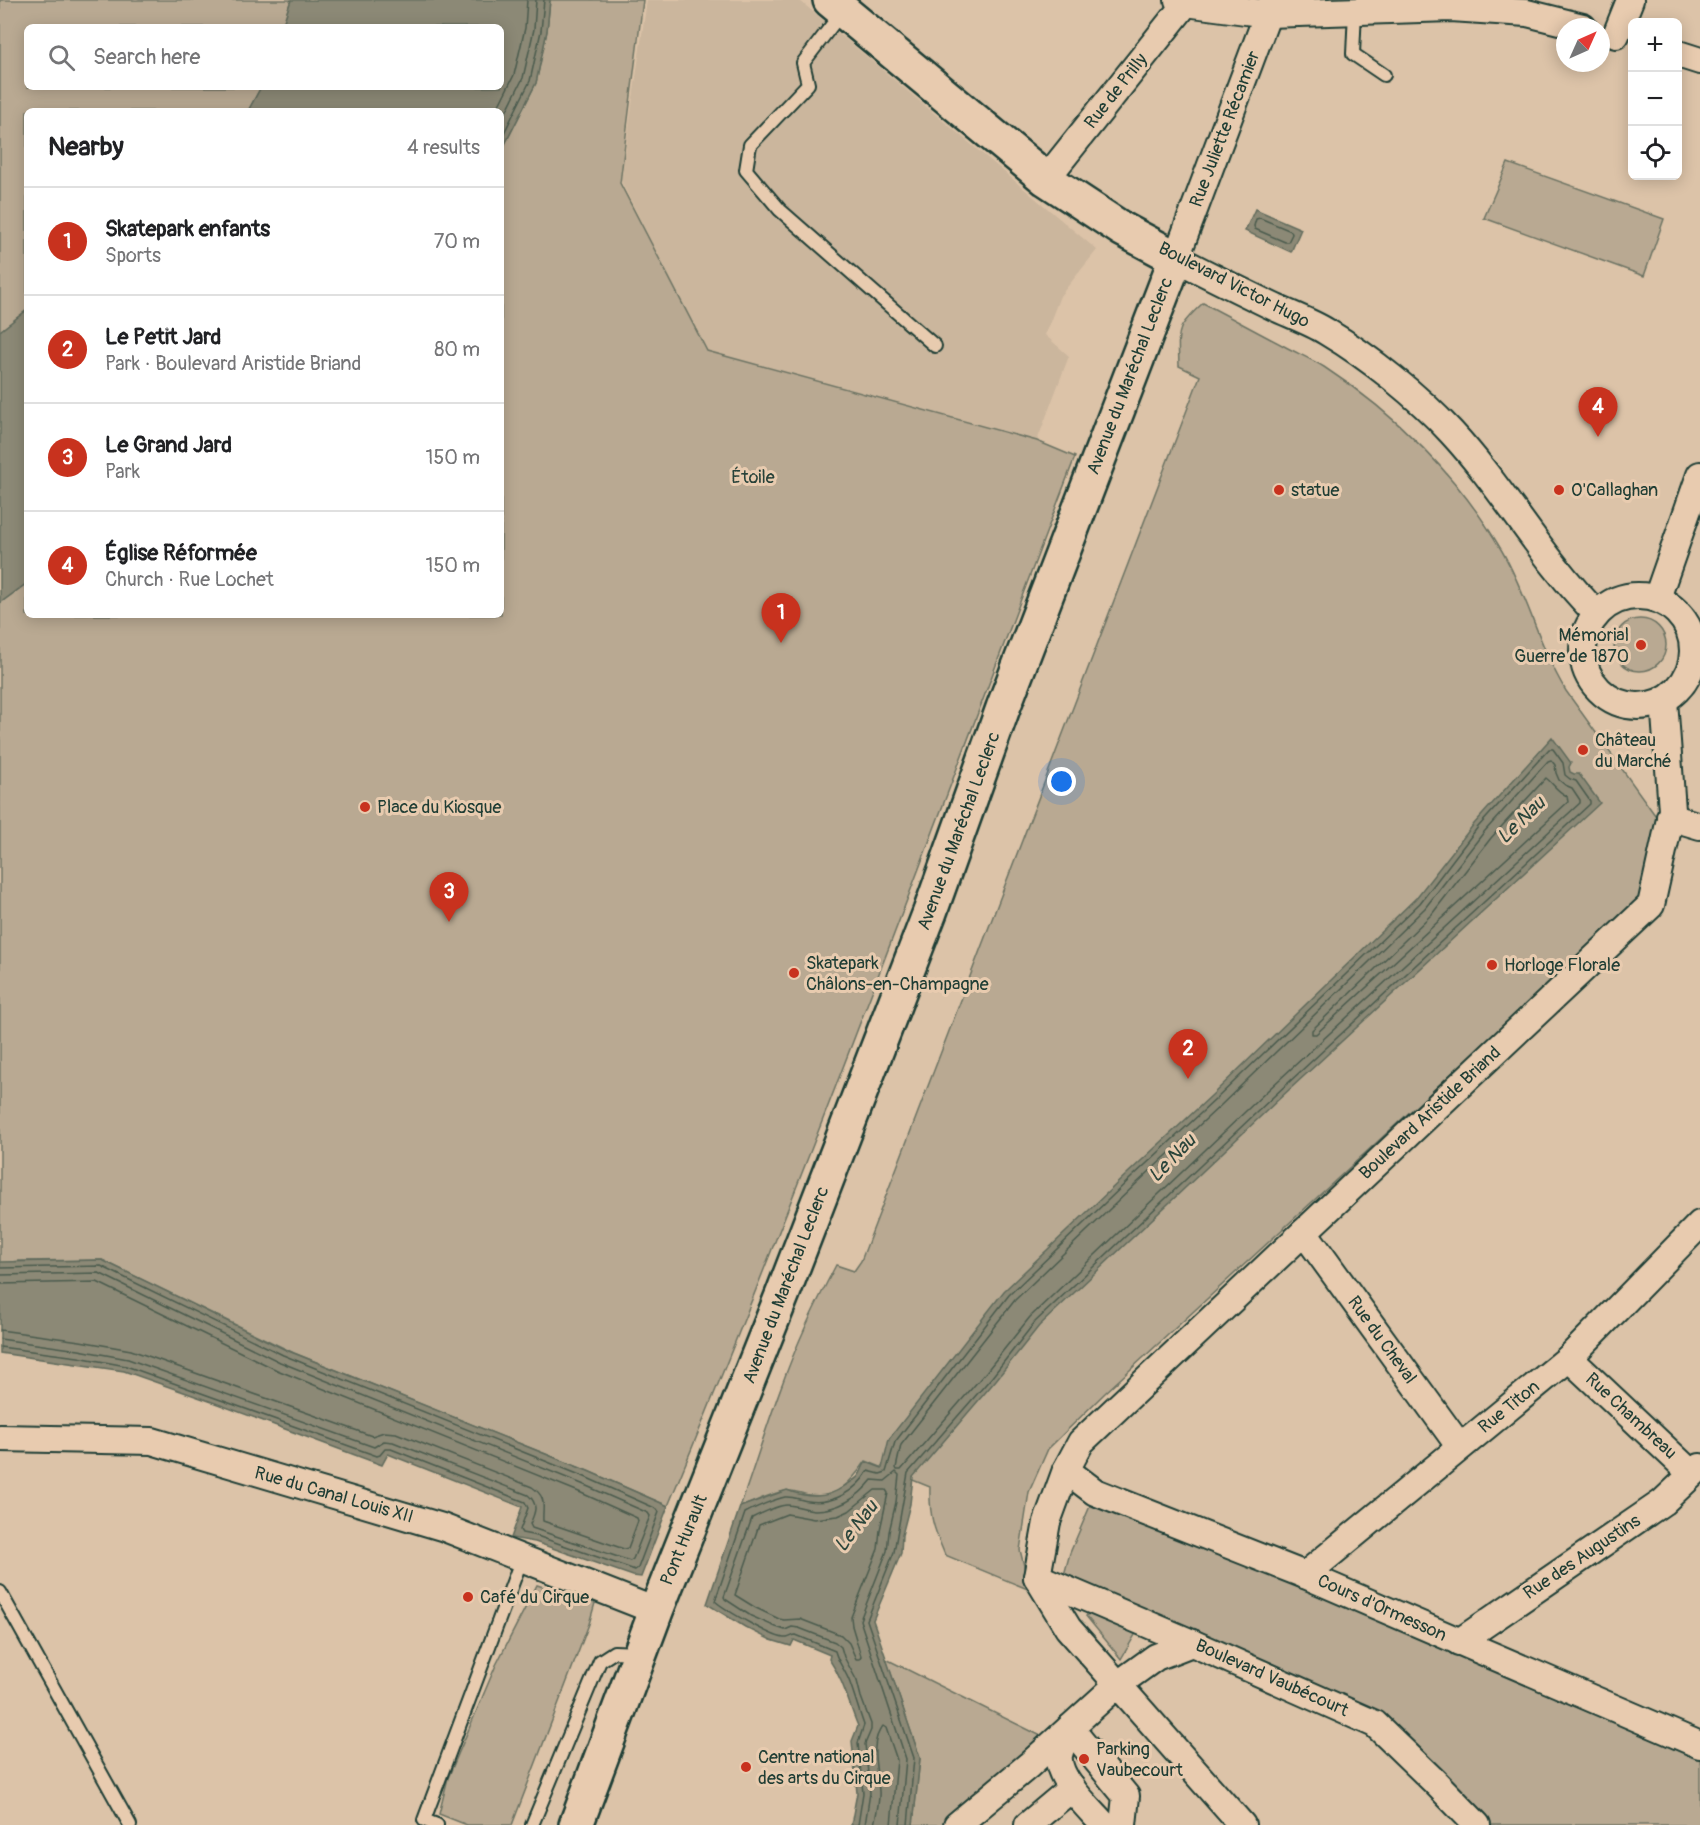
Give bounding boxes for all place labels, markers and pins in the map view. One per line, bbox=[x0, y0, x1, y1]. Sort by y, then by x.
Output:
pin: 4 bbox=[1578, 388, 1618, 437]
place label: statue bbox=[1291, 479, 1339, 502]
place label: O'Callaghan bbox=[1571, 479, 1658, 502]
marker: statue bbox=[1272, 483, 1286, 497]
marker: O'Callaghan bbox=[1552, 483, 1566, 497]
pin: 1 bbox=[762, 594, 800, 643]
place label: Mémorial Guerre de 1870 bbox=[1514, 624, 1629, 668]
marker: Mémorial Guerre de 1870 bbox=[1634, 638, 1648, 652]
place label: Château du Marché bbox=[1595, 729, 1672, 773]
marker: Château du Marché bbox=[1576, 743, 1590, 757]
place label: Place du Kiosque bbox=[377, 796, 502, 819]
marker: Place du Kiosque bbox=[358, 800, 372, 814]
pin: 3 bbox=[430, 872, 468, 922]
place label: Skatepark Châlons-en-Champagne bbox=[806, 952, 989, 996]
place label: Horloge Florale bbox=[1504, 954, 1620, 977]
marker: Horloge Florale bbox=[1485, 958, 1499, 972]
marker: Skatepark Châlons-en-Champagne bbox=[787, 966, 801, 980]
pin: 2 bbox=[1168, 1030, 1208, 1079]
place label: Café du Cirque bbox=[480, 1586, 589, 1609]
marker: Café du Cirque bbox=[461, 1590, 475, 1604]
place label: Parking Vaubecourt bbox=[1096, 1738, 1184, 1782]
place label: Centre national des arts du Cirque bbox=[758, 1746, 891, 1790]
marker: Parking Vaubecourt bbox=[1077, 1752, 1091, 1766]
marker: Centre national des arts du Cirque bbox=[739, 1760, 753, 1774]

